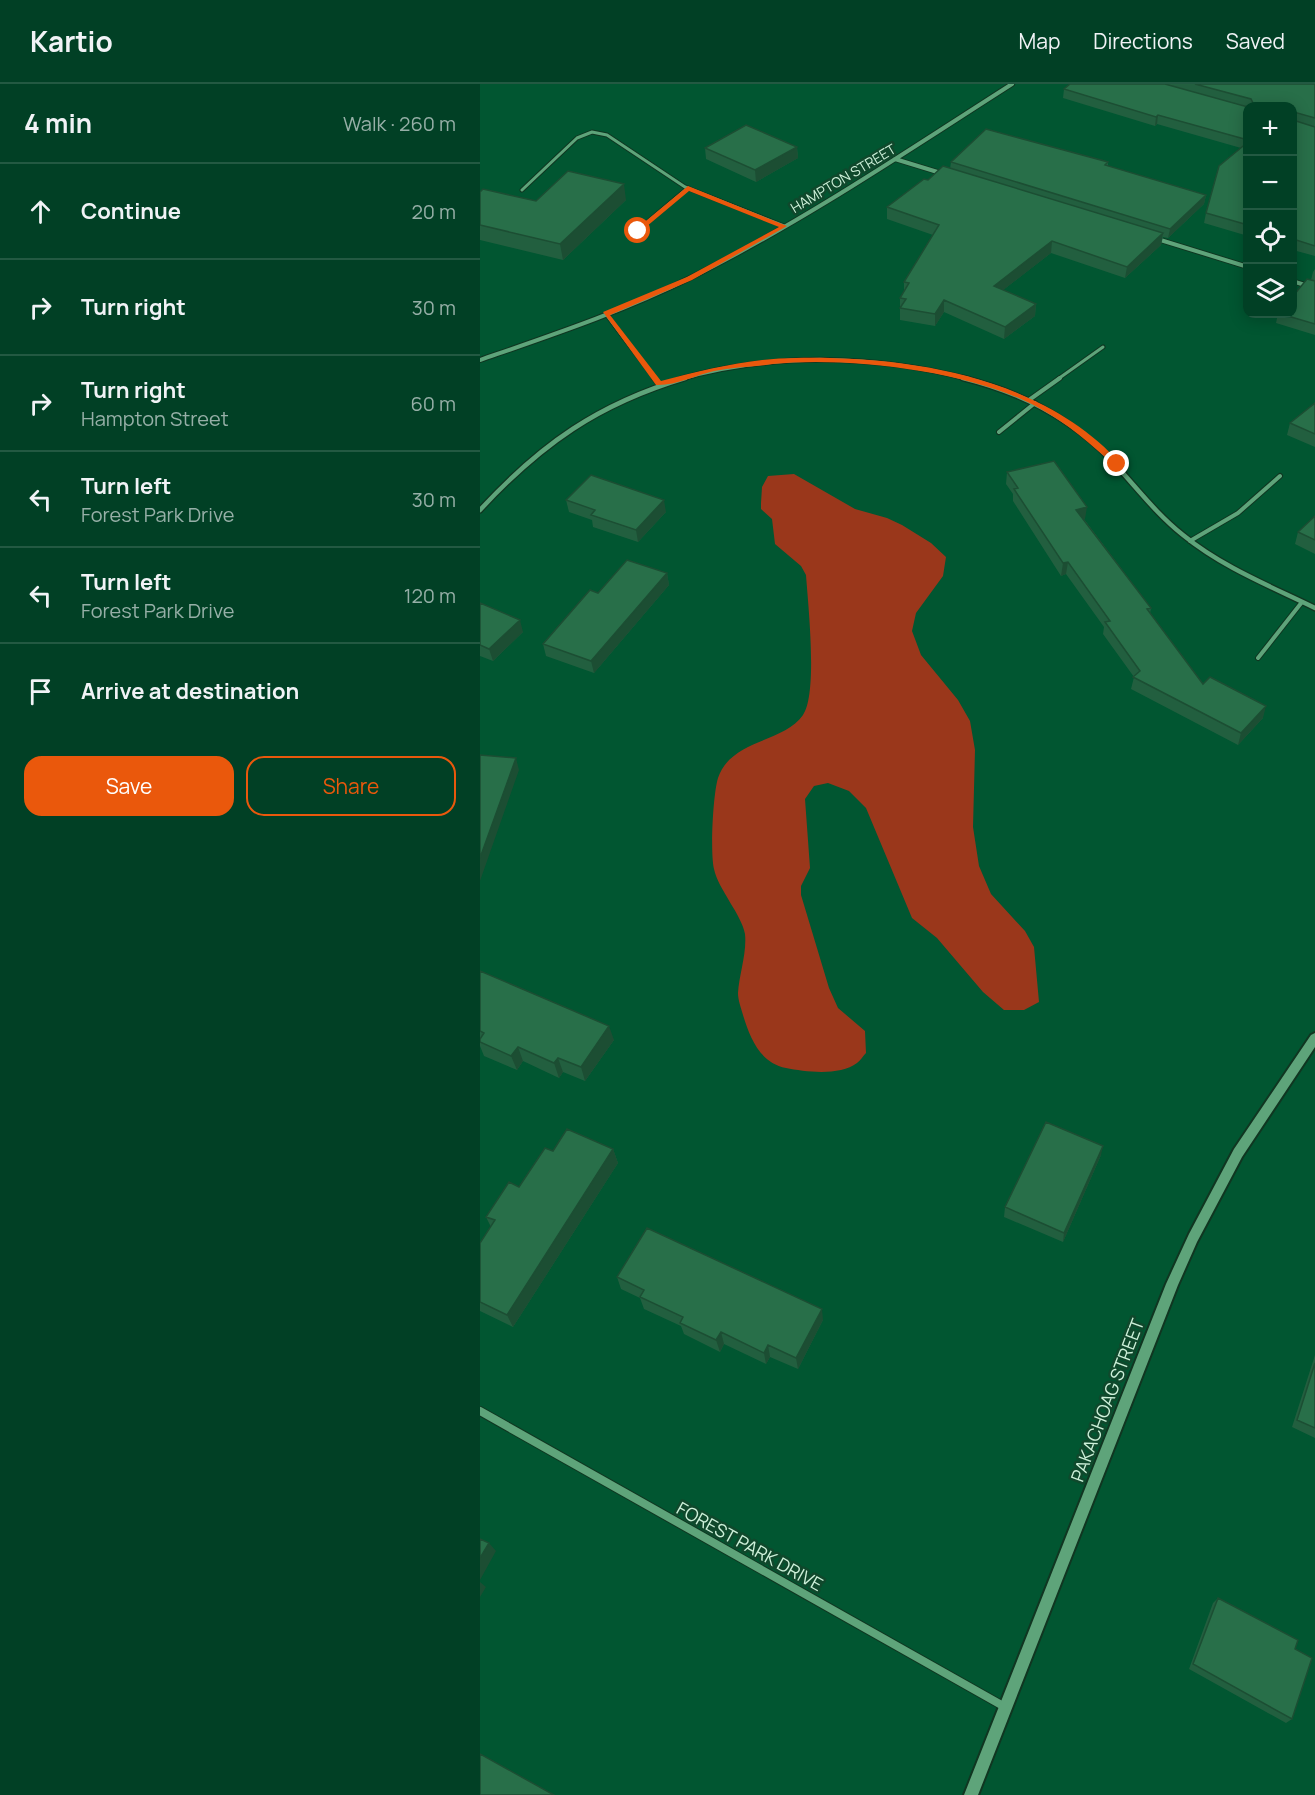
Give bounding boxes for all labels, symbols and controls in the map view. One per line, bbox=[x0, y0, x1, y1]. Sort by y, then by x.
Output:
text: Kartio bbox=[30, 22, 113, 60]
text: Map bbox=[1019, 27, 1060, 55]
text: Directions bbox=[1093, 27, 1193, 55]
text: Saved bbox=[1226, 27, 1285, 55]
map controls bbox=[1243, 102, 1297, 318]
button: + bbox=[1243, 102, 1297, 156]
text: 4 min bbox=[24, 105, 92, 141]
text: Walk · 260 m bbox=[343, 110, 456, 137]
street label: HAMPTON STREET bbox=[787, 139, 900, 217]
button: − bbox=[1243, 156, 1297, 210]
icon: ahead bbox=[24, 195, 57, 228]
text: Continue bbox=[81, 196, 181, 226]
text: 20 m bbox=[411, 198, 456, 225]
button: locate bbox=[1243, 210, 1297, 264]
route start bbox=[624, 217, 650, 243]
button: layers bbox=[1243, 264, 1297, 318]
icon: right bbox=[24, 291, 57, 324]
text: Turn right bbox=[81, 292, 186, 322]
text: 30 m bbox=[412, 294, 456, 321]
text: Turn right bbox=[81, 375, 186, 405]
icon: right bbox=[24, 387, 57, 420]
text: 60 m bbox=[410, 390, 456, 417]
text: Hampton Street bbox=[81, 405, 229, 432]
route end bbox=[1103, 450, 1129, 476]
text: Turn left bbox=[81, 471, 171, 501]
icon: left bbox=[24, 483, 57, 516]
text: 30 m bbox=[412, 486, 456, 513]
text: Forest Park Drive bbox=[81, 501, 234, 528]
text: Turn left bbox=[81, 567, 171, 597]
icon: left bbox=[24, 579, 57, 612]
text: 120 m bbox=[404, 582, 456, 609]
text: Forest Park Drive bbox=[81, 597, 234, 624]
icon: arrive bbox=[24, 675, 57, 708]
text: Arrive at destination bbox=[81, 676, 299, 706]
button: Save bbox=[24, 756, 234, 816]
button: Share bbox=[246, 756, 456, 816]
street label: PAKACHOAG STREET bbox=[1065, 1315, 1149, 1485]
street label: FOREST PARK DRIVE bbox=[673, 1496, 827, 1596]

